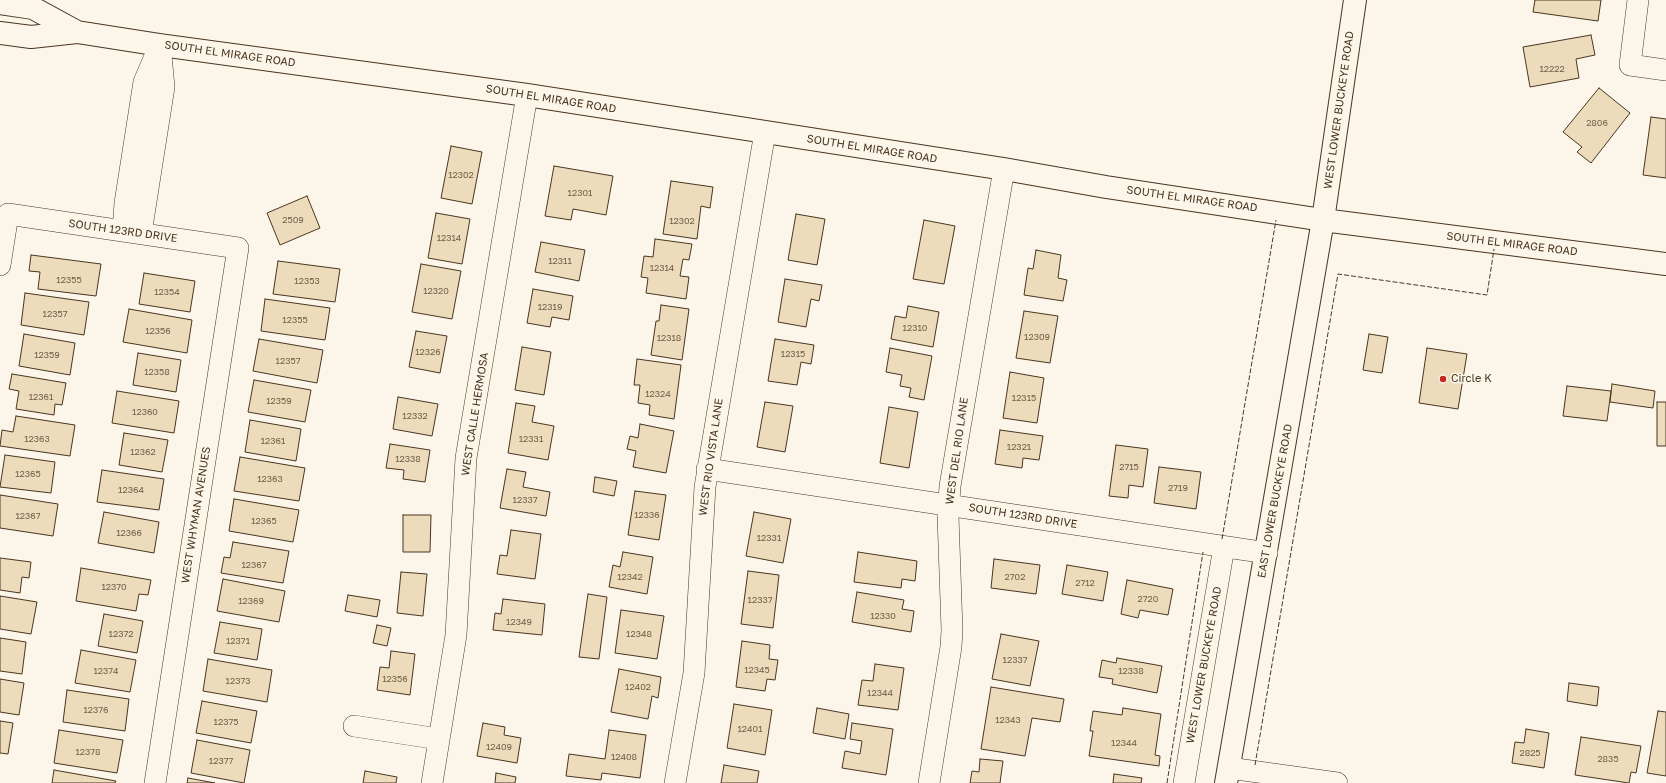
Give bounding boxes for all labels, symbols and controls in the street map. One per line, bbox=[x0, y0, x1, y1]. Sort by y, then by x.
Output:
street label: WEST LOWER BUCKEYE ROAD bbox=[1321, 30, 1357, 190]
street label: SOUTH EL MIRAGE ROAD bbox=[164, 38, 296, 70]
house number: 12222 bbox=[1539, 64, 1565, 74]
street label: SOUTH EL MIRAGE ROAD bbox=[485, 82, 617, 116]
house number: 2806 bbox=[1586, 118, 1608, 128]
street label: SOUTH EL MIRAGE ROAD bbox=[806, 132, 938, 166]
house number: 12302 bbox=[448, 170, 474, 180]
street label: SOUTH EL MIRAGE ROAD bbox=[1126, 183, 1258, 215]
house number: 12301 bbox=[568, 188, 592, 198]
house number: 2509 bbox=[282, 215, 304, 225]
house number: 12302 bbox=[669, 216, 695, 226]
street label: SOUTH 123RD DRIVE bbox=[68, 217, 178, 245]
street label: SOUTH EL MIRAGE ROAD bbox=[1446, 229, 1578, 259]
house number: 12314 bbox=[437, 233, 461, 243]
house number: 12311 bbox=[548, 256, 572, 266]
house number: 12314 bbox=[650, 263, 674, 273]
house number: 12355 bbox=[56, 275, 82, 285]
house number: 12353 bbox=[294, 276, 320, 286]
house number: 12320 bbox=[423, 286, 449, 296]
house number: 12354 bbox=[154, 287, 180, 297]
house number: 12319 bbox=[538, 302, 562, 312]
house number: 12357 bbox=[43, 309, 67, 319]
house number: 12355 bbox=[282, 315, 308, 325]
house number: 12310 bbox=[903, 323, 927, 333]
house number: 12356 bbox=[145, 326, 171, 336]
house number: 12309 bbox=[1024, 332, 1050, 342]
house number: 12318 bbox=[657, 333, 681, 343]
house number: 12326 bbox=[415, 347, 441, 357]
house number: 12315 bbox=[781, 349, 805, 359]
house number: 12359 bbox=[34, 350, 60, 360]
street label: WEST CALLE HERMOSA bbox=[459, 351, 491, 477]
house number: 12357 bbox=[276, 356, 300, 366]
house number: 12358 bbox=[144, 367, 170, 377]
place label: Circle K bbox=[1451, 372, 1492, 386]
marker: Circle K bbox=[1438, 374, 1448, 384]
house number: 12324 bbox=[645, 389, 671, 399]
house number: 12361 bbox=[29, 392, 53, 402]
house number: 12315 bbox=[1012, 393, 1036, 403]
house number: 12359 bbox=[266, 396, 292, 406]
street label: WEST RIO VISTA LANE bbox=[696, 397, 726, 517]
street label: WEST DEL RIO LANE bbox=[943, 397, 971, 505]
house number: 12360 bbox=[132, 407, 158, 417]
house number: 12332 bbox=[402, 411, 428, 421]
street label: EAST LOWER BUCKEYE ROAD bbox=[1255, 423, 1295, 579]
house number: 12363 bbox=[24, 434, 50, 444]
house number: 12331 bbox=[519, 434, 543, 444]
house number: 12361 bbox=[261, 436, 285, 446]
house number: 12321 bbox=[1007, 442, 1031, 452]
street label: WEST WHYMAN AVENUES bbox=[179, 446, 213, 584]
house number: 12362 bbox=[130, 447, 156, 457]
house number: 12338 bbox=[395, 454, 421, 464]
house number: 2715 bbox=[1119, 462, 1139, 472]
house number: 12365 bbox=[15, 469, 41, 479]
house number: 12363 bbox=[257, 474, 283, 484]
house number: 2719 bbox=[1168, 483, 1188, 493]
house number: 12364 bbox=[118, 485, 144, 495]
house number: 12337 bbox=[513, 495, 537, 505]
street label: SOUTH 123RD DRIVE bbox=[968, 501, 1078, 531]
house number: 12336 bbox=[634, 510, 660, 520]
house number: 12367 bbox=[15, 511, 41, 521]
house number: 12365 bbox=[251, 516, 277, 526]
house number: 12366 bbox=[116, 528, 142, 538]
house number: 12331 bbox=[757, 533, 781, 543]
house number: 12367 bbox=[241, 560, 267, 570]
house number: 12342 bbox=[617, 572, 643, 582]
house number: 2702 bbox=[1005, 572, 1025, 582]
house number: 2712 bbox=[1075, 578, 1095, 588]
house number: 12370 bbox=[101, 582, 127, 592]
street label: WEST LOWER BUCKEYE ROAD bbox=[1184, 585, 1224, 745]
house number: 2720 bbox=[1138, 594, 1158, 604]
house number: 12337 bbox=[748, 595, 772, 605]
house number: 12369 bbox=[238, 596, 264, 606]
house number: 12330 bbox=[870, 611, 896, 621]
house number: 12349 bbox=[506, 617, 532, 627]
house number: 12372 bbox=[109, 629, 133, 639]
house number: 12348 bbox=[626, 629, 652, 639]
house number: 12371 bbox=[226, 636, 250, 646]
house number: 12337 bbox=[1003, 655, 1027, 665]
house number: 12345 bbox=[744, 665, 770, 675]
house number: 12374 bbox=[93, 666, 119, 676]
house number: 12338 bbox=[1118, 666, 1144, 676]
house number: 12356 bbox=[382, 674, 408, 684]
house number: 12373 bbox=[226, 676, 250, 686]
house number: 12402 bbox=[625, 682, 651, 692]
house number: 12344 bbox=[867, 688, 893, 698]
house number: 12376 bbox=[83, 705, 109, 715]
house number: 12343 bbox=[995, 715, 1021, 725]
house number: 12375 bbox=[214, 717, 238, 727]
house number: 12401 bbox=[737, 724, 763, 734]
house number: 12344 bbox=[1111, 738, 1137, 748]
house number: 12409 bbox=[486, 742, 512, 752]
house number: 12378 bbox=[75, 747, 101, 757]
house number: 2825 bbox=[1519, 748, 1541, 758]
house number: 12408 bbox=[611, 752, 637, 762]
house number: 2835 bbox=[1597, 754, 1619, 764]
house number: 12377 bbox=[209, 756, 233, 766]

